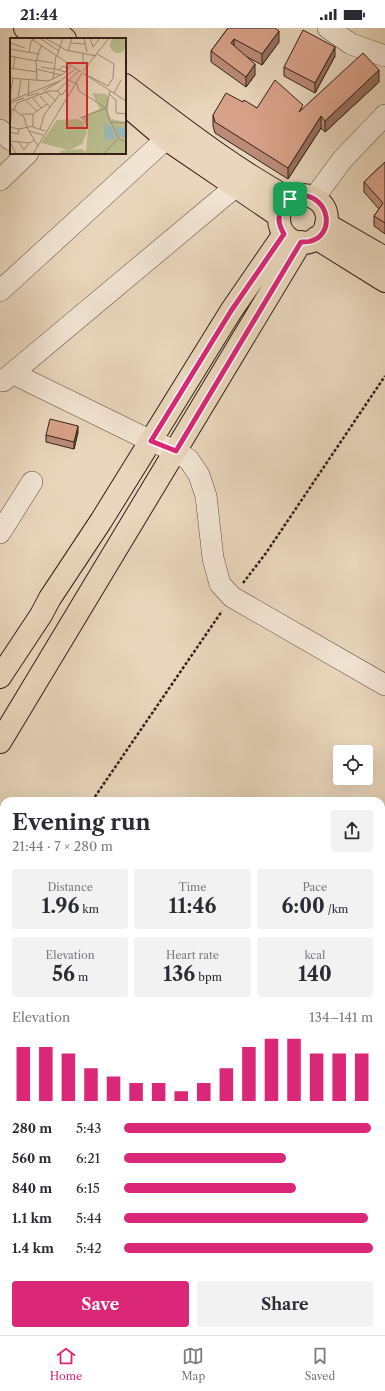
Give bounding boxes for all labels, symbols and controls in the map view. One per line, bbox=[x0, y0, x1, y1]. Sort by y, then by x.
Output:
text: 21:44 bbox=[20, 5, 58, 24]
inset map bbox=[10, 38, 126, 154]
pin bbox=[273, 182, 307, 216]
icon: arrive bbox=[279, 188, 301, 210]
map controls bbox=[333, 745, 373, 785]
button: locate bbox=[333, 745, 373, 785]
text: Evening run bbox=[12, 809, 151, 836]
button: share bbox=[331, 810, 373, 852]
text: 21:44 · 7 × 280 m bbox=[12, 838, 113, 854]
text: Distance bbox=[47, 880, 93, 894]
text: Time bbox=[179, 880, 206, 894]
text: Pace bbox=[302, 880, 327, 894]
text: 1.96 bbox=[41, 894, 79, 918]
text: 11:46 bbox=[169, 894, 216, 918]
text: 6:00 bbox=[281, 894, 325, 918]
text: km bbox=[79, 902, 99, 916]
text: /km bbox=[325, 902, 348, 916]
text: Elevation bbox=[46, 948, 95, 962]
text: Heart rate bbox=[166, 948, 219, 962]
text: kcal bbox=[304, 948, 325, 962]
text: 56 bbox=[52, 962, 75, 986]
text: 136 bbox=[163, 962, 195, 986]
text: 140 bbox=[298, 962, 332, 986]
text: m bbox=[75, 970, 88, 984]
text: bpm bbox=[195, 970, 222, 984]
text: Elevation bbox=[12, 1009, 70, 1025]
text: 134–141 m bbox=[309, 1009, 373, 1025]
text: 280 m bbox=[12, 1120, 52, 1136]
text: 5:43 bbox=[76, 1120, 101, 1136]
text: 560 m bbox=[12, 1150, 51, 1166]
text: 6:21 bbox=[76, 1150, 100, 1166]
text: 840 m bbox=[12, 1180, 52, 1196]
text: 6:15 bbox=[76, 1180, 100, 1196]
text: 1.1 km bbox=[12, 1210, 52, 1226]
text: 5:44 bbox=[76, 1210, 102, 1226]
text: 1.4 km bbox=[12, 1240, 54, 1256]
text: 5:42 bbox=[76, 1240, 102, 1256]
button: Save bbox=[12, 1281, 189, 1327]
button: Share bbox=[197, 1281, 373, 1327]
tab: Home bbox=[50, 1345, 82, 1383]
tab: Map bbox=[182, 1345, 205, 1383]
tab: Saved bbox=[305, 1345, 335, 1383]

